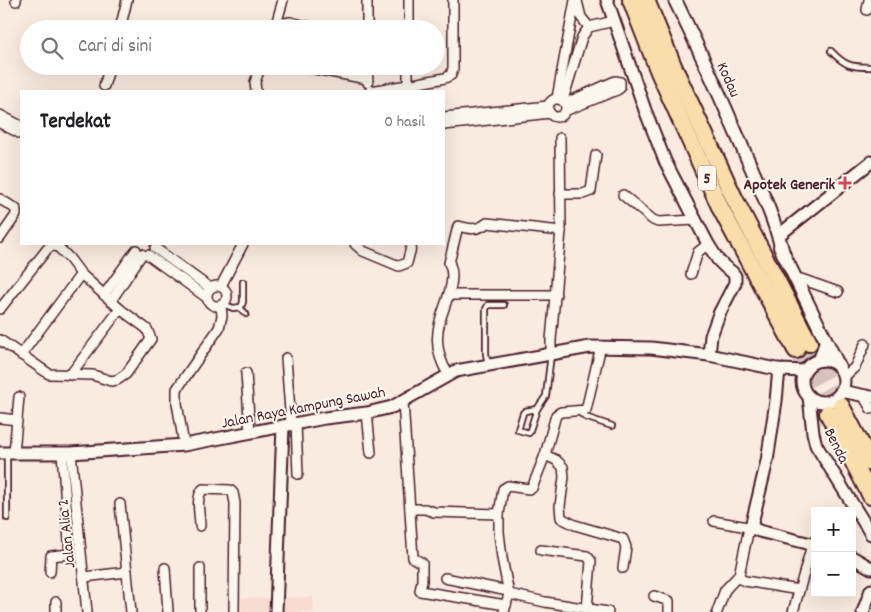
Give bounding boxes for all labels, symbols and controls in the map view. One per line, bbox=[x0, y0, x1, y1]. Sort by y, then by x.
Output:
search box bbox=[20, 20, 445, 75]
icon: search bbox=[38, 34, 66, 62]
text: Cari di sini bbox=[78, 34, 152, 61]
street label: Kodau bbox=[710, 59, 746, 101]
text: Terdekat bbox=[40, 108, 111, 138]
text: 0 hasil bbox=[384, 111, 425, 134]
road number: 5 bbox=[698, 166, 716, 190]
place label: Apotek Generik bbox=[744, 174, 835, 197]
marker: Apotek Generik bbox=[839, 177, 851, 189]
street label: Jalan Raya Kampung Sawah bbox=[220, 381, 387, 436]
street label: Benda bbox=[817, 424, 854, 468]
street label: Jalan Alia 2 bbox=[52, 498, 83, 569]
map controls bbox=[811, 507, 856, 597]
button: + bbox=[811, 507, 856, 552]
button: − bbox=[811, 552, 856, 597]

